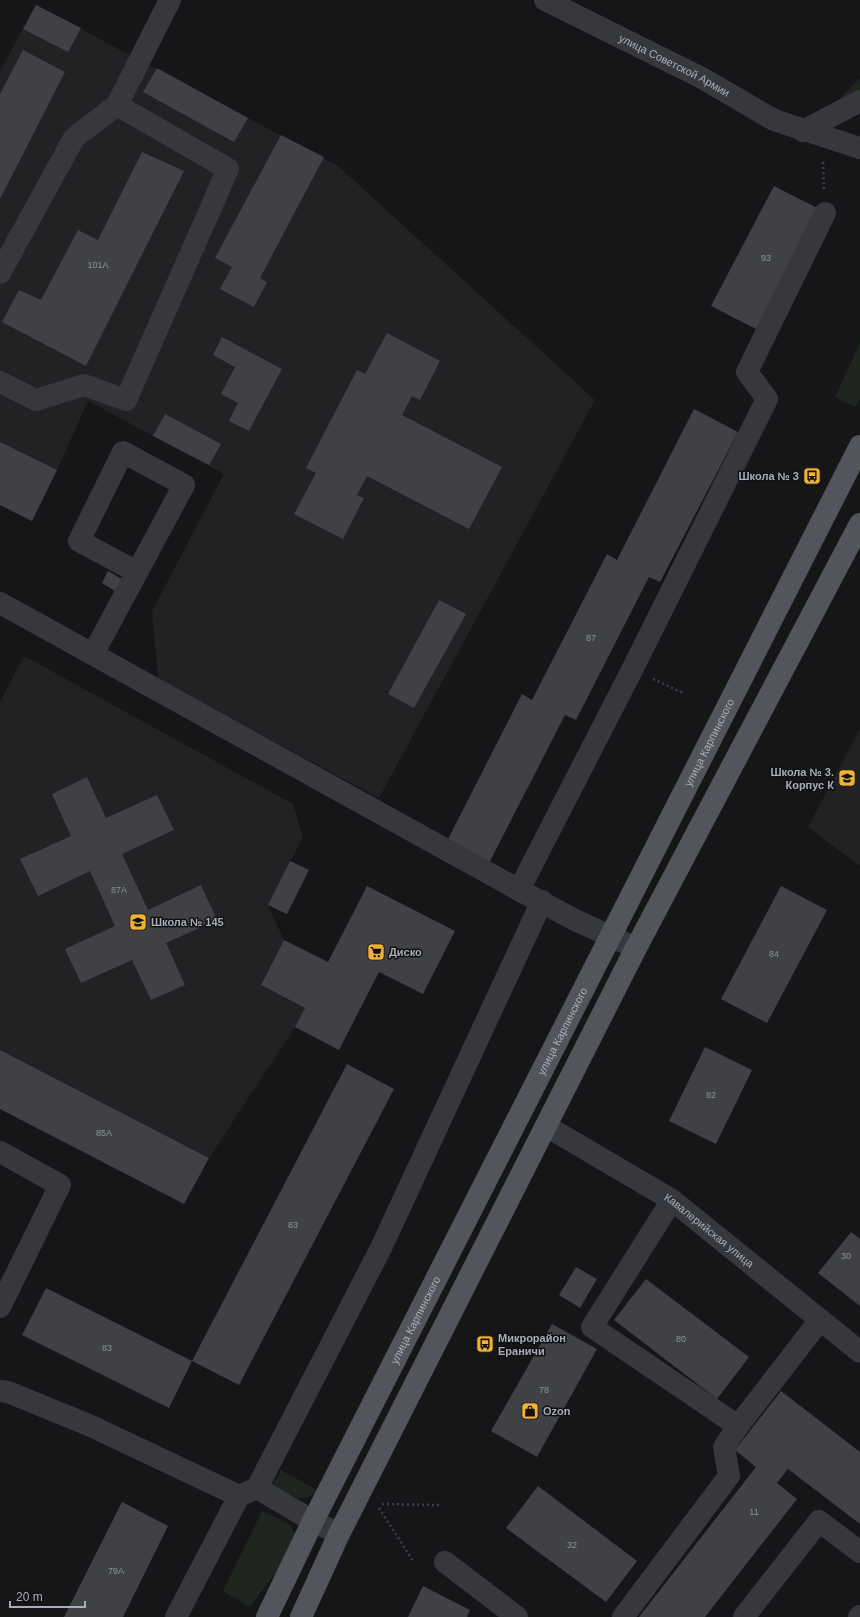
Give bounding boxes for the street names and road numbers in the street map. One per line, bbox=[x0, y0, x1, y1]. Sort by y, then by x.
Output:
street label: улица Советской Армии bbox=[617, 32, 732, 99]
street label: улица Карпинского bbox=[682, 697, 736, 788]
street label: улица Карпинского bbox=[535, 985, 589, 1077]
street label: Кавалерийская улица bbox=[662, 1191, 757, 1270]
street label: улица Карпинского bbox=[388, 1274, 443, 1366]

